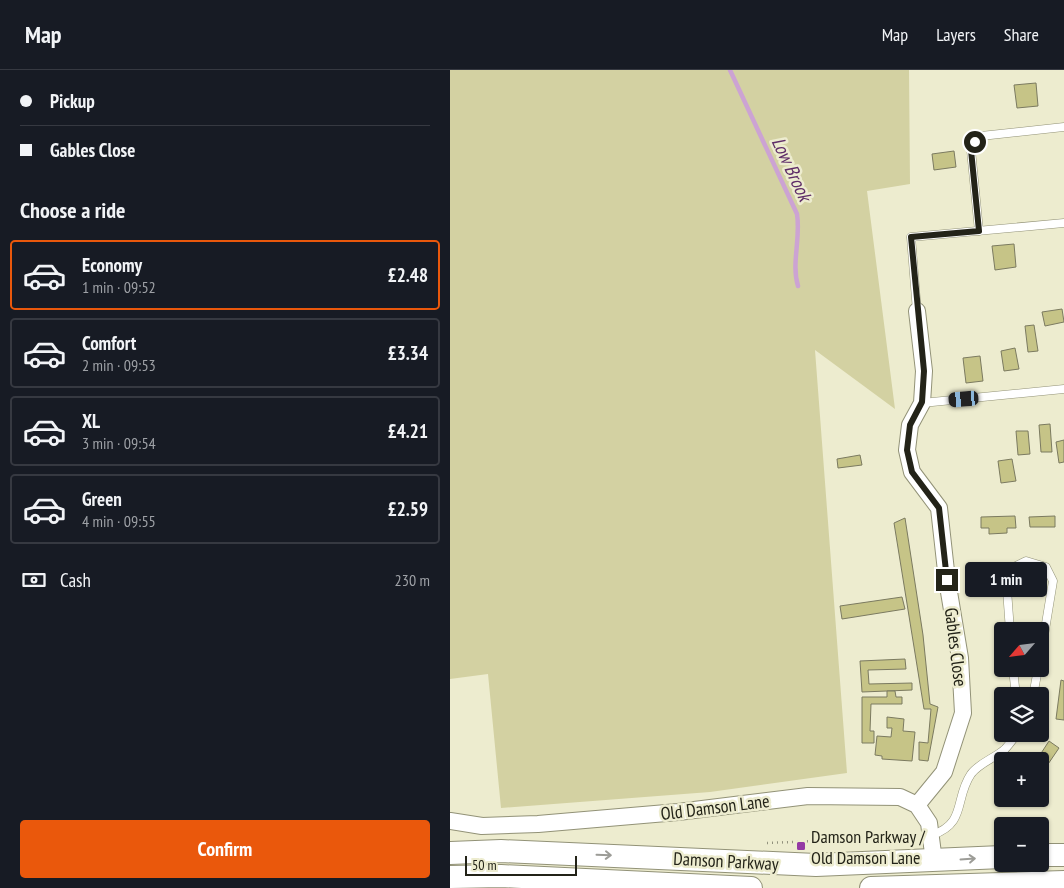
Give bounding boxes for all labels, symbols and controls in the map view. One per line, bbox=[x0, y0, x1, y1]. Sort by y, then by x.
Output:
text: Map bbox=[25, 19, 62, 50]
text: Map bbox=[882, 23, 908, 46]
text: Layers bbox=[936, 23, 976, 46]
text: Share bbox=[1004, 23, 1039, 46]
text: Pickup bbox=[50, 89, 95, 113]
route start bbox=[964, 131, 986, 153]
water label: Low Brook bbox=[767, 133, 818, 207]
text: Gables Close bbox=[50, 138, 135, 162]
text: Choose a ride bbox=[20, 196, 125, 224]
icon: car bbox=[22, 253, 67, 298]
text: Economy bbox=[82, 253, 142, 277]
text: £2.48 bbox=[388, 263, 428, 287]
text: 1 min · 09:52 bbox=[82, 277, 156, 297]
icon: car bbox=[22, 331, 67, 376]
text: Comfort bbox=[82, 331, 136, 355]
text: £3.34 bbox=[388, 341, 428, 365]
text: 2 min · 09:53 bbox=[82, 355, 156, 375]
car bbox=[948, 390, 979, 408]
icon: car bbox=[22, 409, 67, 454]
text: XL bbox=[82, 409, 100, 433]
text: £4.21 bbox=[388, 419, 428, 443]
text: 3 min · 09:54 bbox=[82, 433, 156, 453]
icon: car bbox=[22, 487, 67, 532]
text: Green bbox=[82, 487, 122, 511]
text: £2.59 bbox=[388, 497, 428, 521]
text: 4 min · 09:55 bbox=[82, 511, 156, 531]
callout: 1 min bbox=[964, 562, 1047, 598]
icon: cash bbox=[20, 566, 48, 594]
text: Cash bbox=[60, 568, 91, 592]
route end bbox=[936, 569, 958, 591]
text: 1 min bbox=[990, 569, 1022, 589]
text: 230 m bbox=[395, 570, 430, 590]
street label: Gables Close bbox=[940, 606, 972, 688]
north arrow bbox=[994, 622, 1049, 678]
map controls bbox=[994, 622, 1049, 872]
button: layers bbox=[994, 687, 1049, 742]
button: + bbox=[994, 752, 1049, 807]
street label: Old Damson Lane bbox=[659, 789, 771, 825]
button: − bbox=[994, 817, 1049, 872]
button: Confirm bbox=[20, 820, 430, 878]
place label: Damson Parkway / Old Damson Lane bbox=[811, 825, 926, 869]
marker: Damson Parkway / Old Damson Lane bbox=[795, 840, 807, 852]
street label: Damson Parkway bbox=[673, 847, 779, 875]
one-way arrow bbox=[595, 850, 611, 860]
scale bar bbox=[465, 853, 578, 876]
one-way arrow bbox=[960, 854, 976, 864]
text: 50 m bbox=[472, 856, 497, 874]

